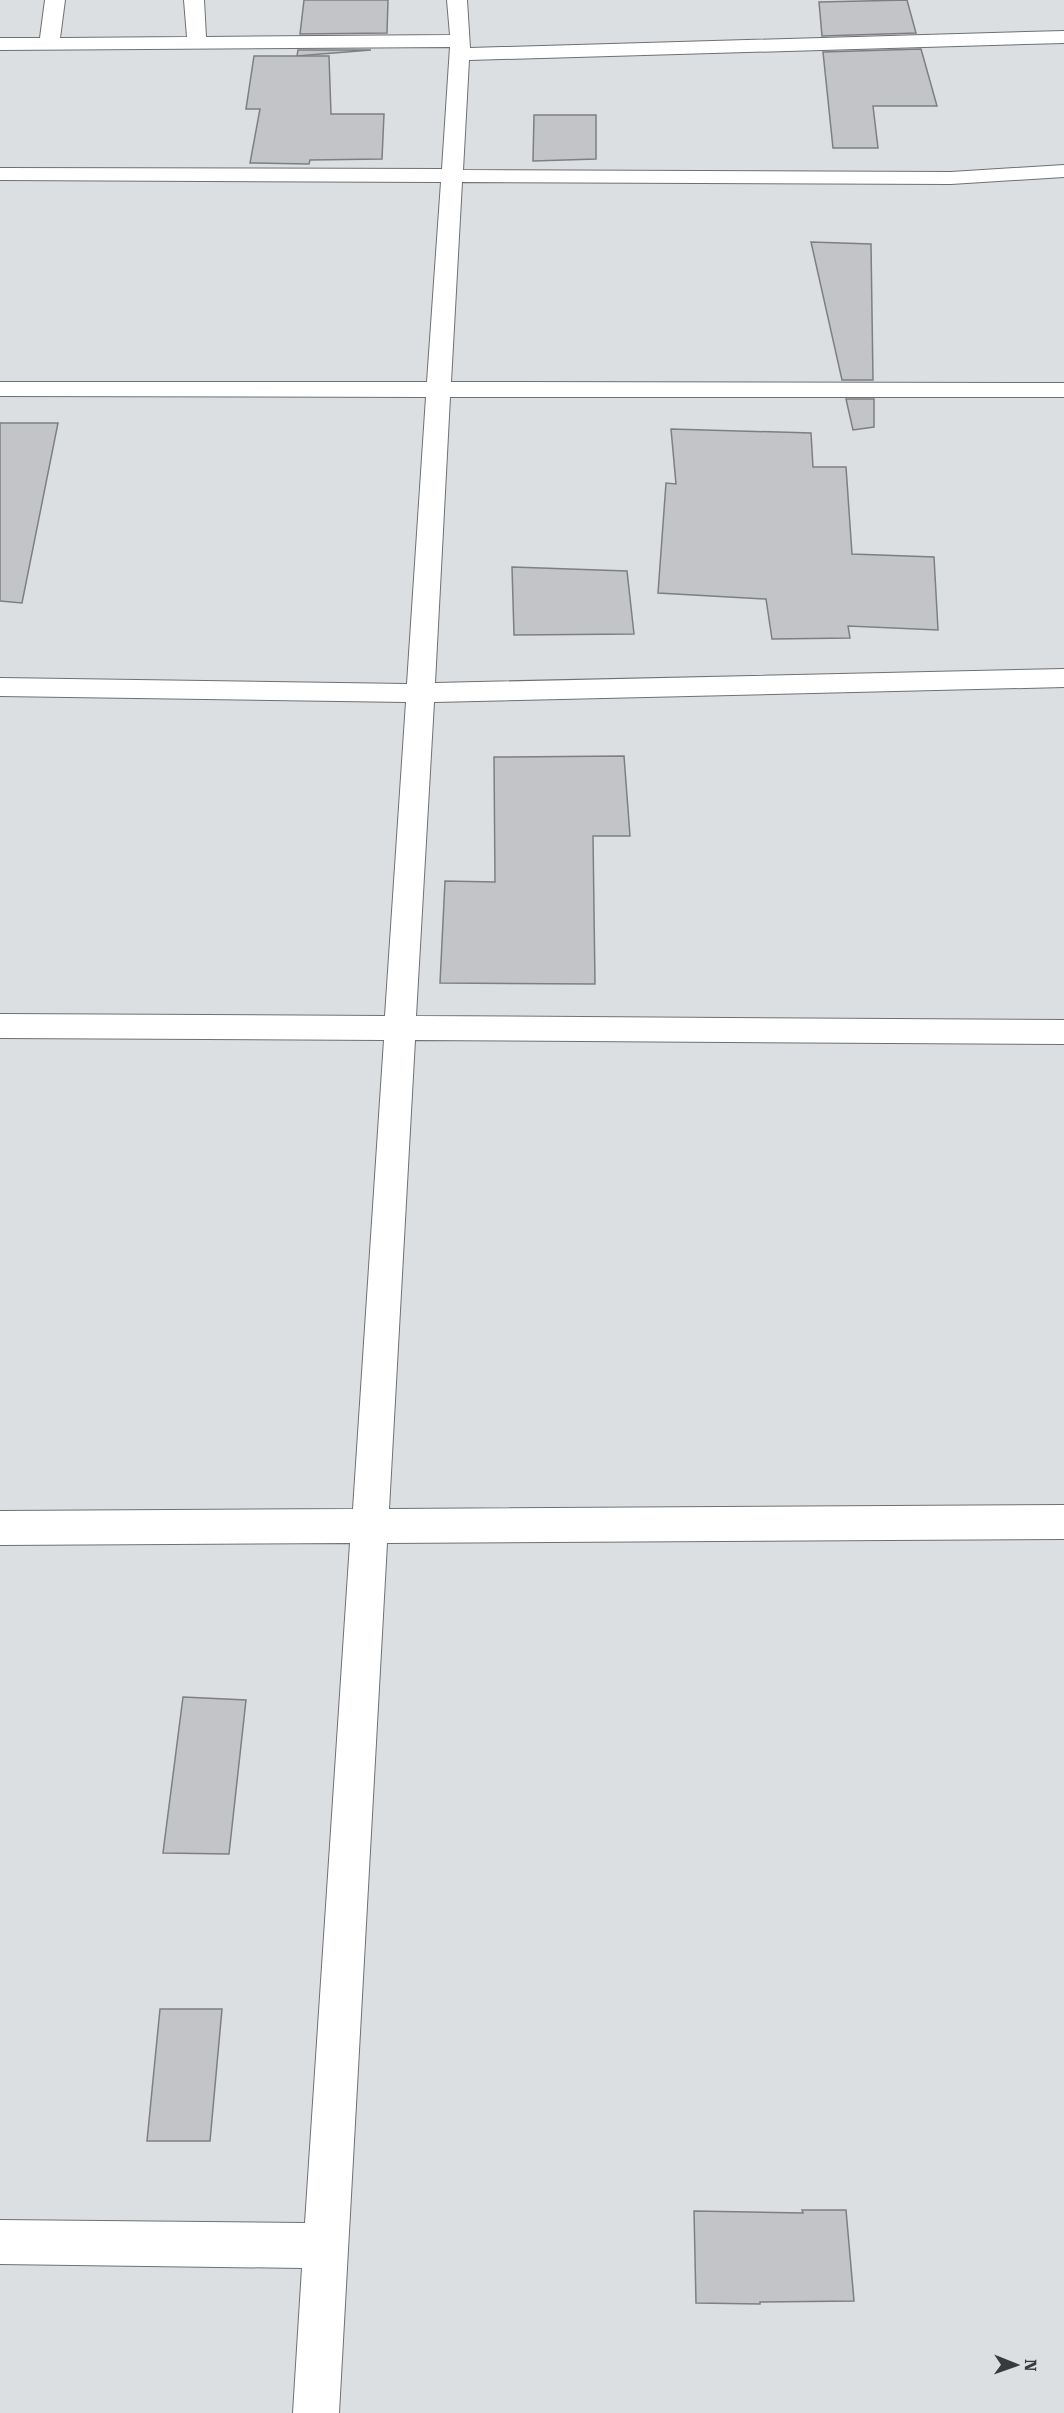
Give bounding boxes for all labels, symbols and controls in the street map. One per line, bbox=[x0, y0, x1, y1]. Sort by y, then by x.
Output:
north arrow bbox=[986, 2335, 1046, 2395]
text: N bbox=[1021, 2359, 1040, 2372]

